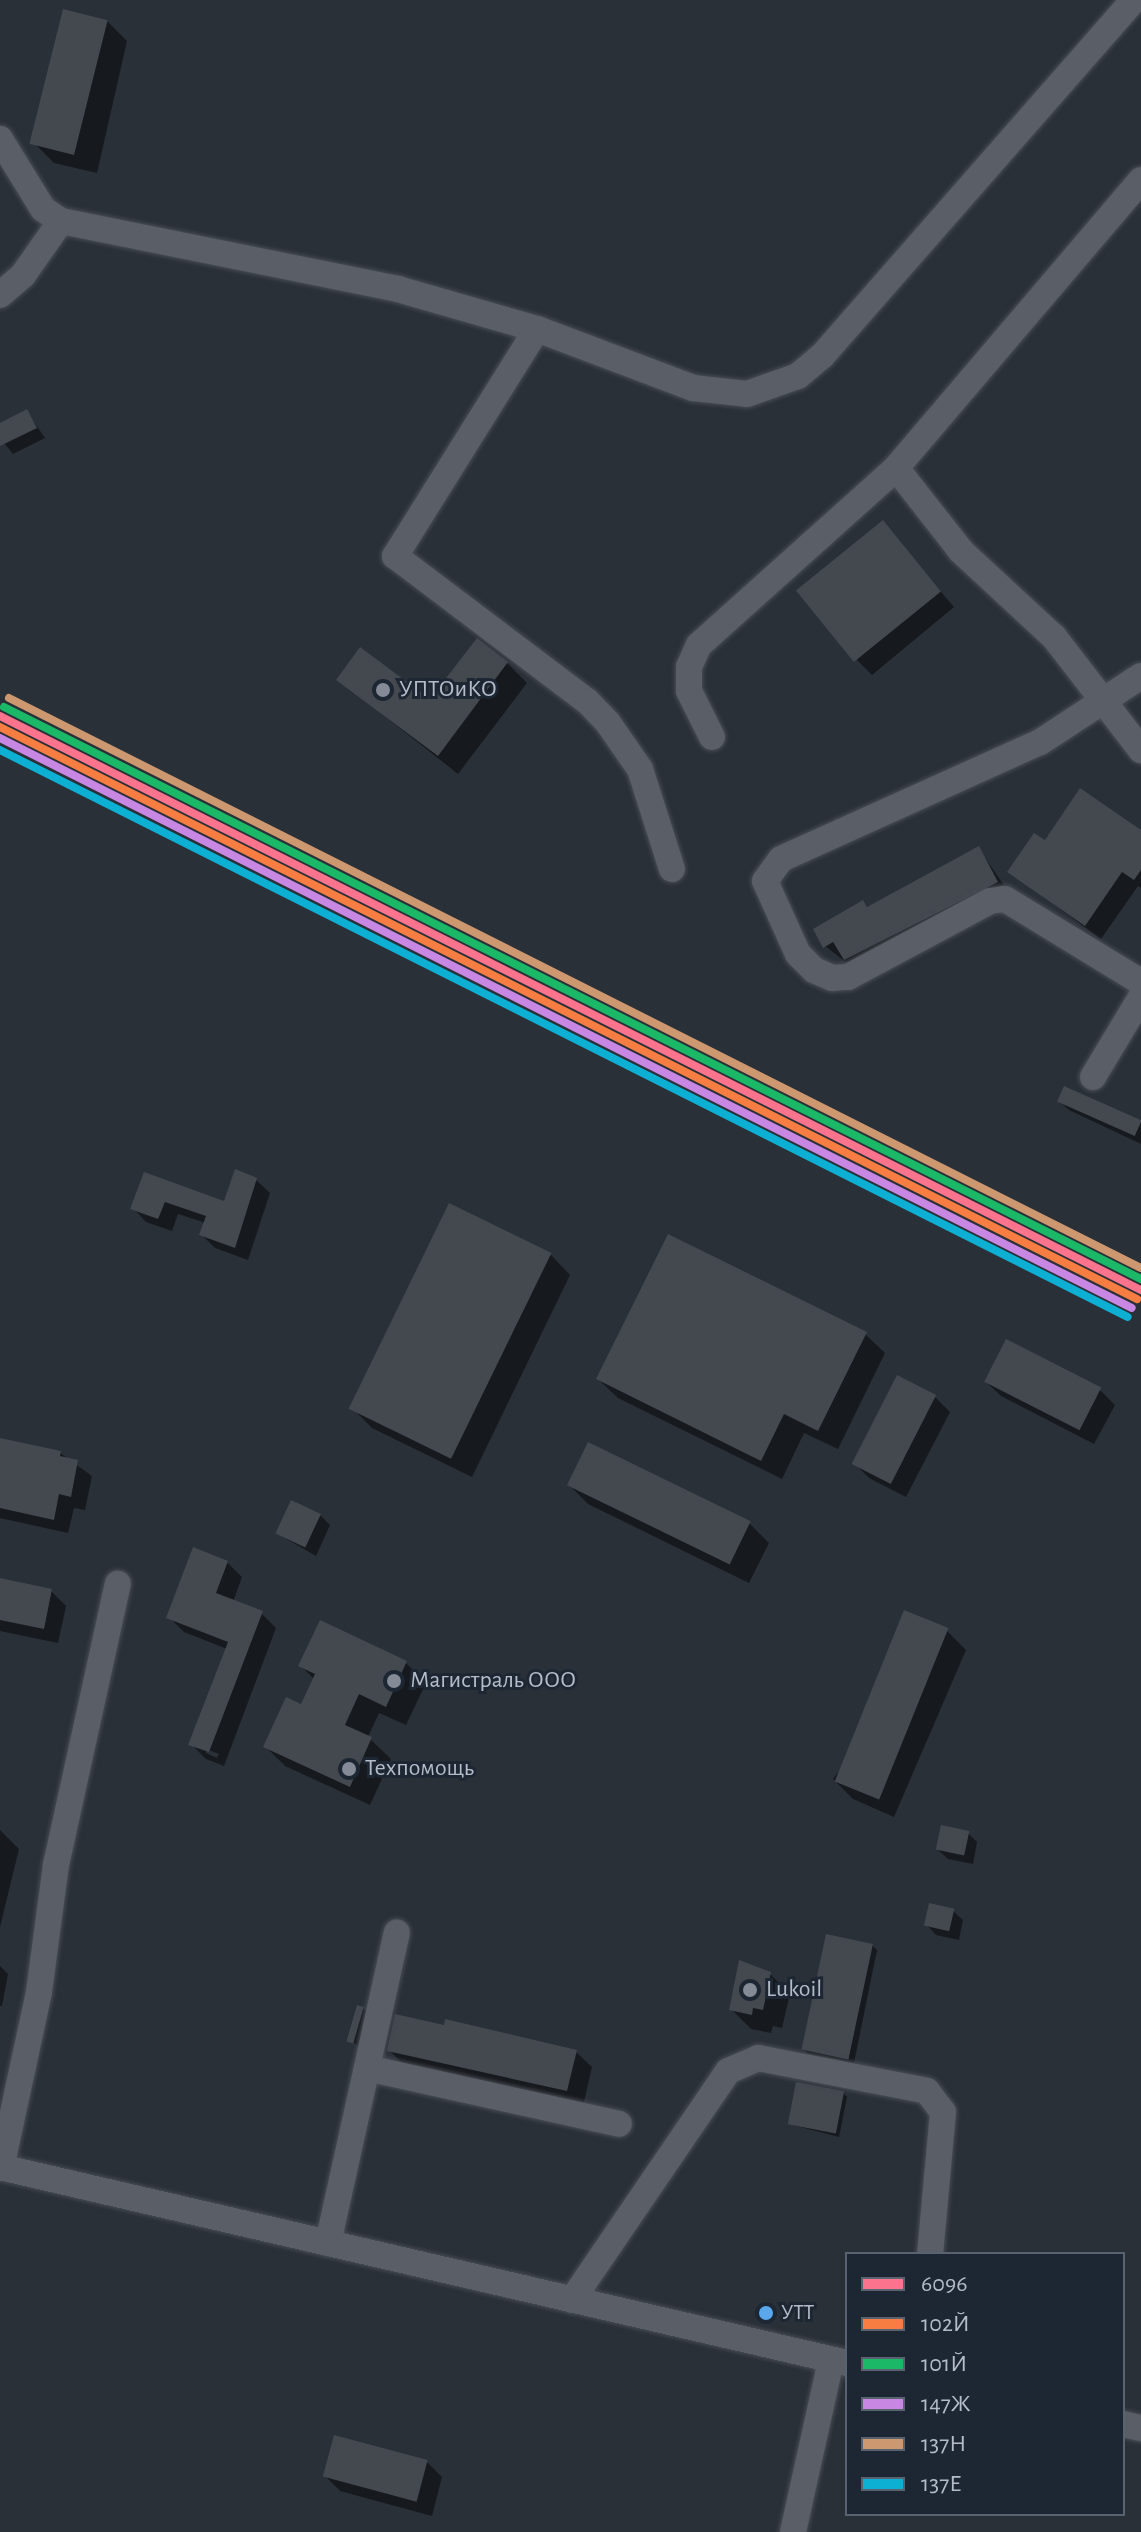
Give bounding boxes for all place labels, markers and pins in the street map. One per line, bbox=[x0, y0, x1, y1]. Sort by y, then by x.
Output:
place label: УПТОиКО bbox=[399, 676, 497, 704]
marker: УПТОиКО bbox=[374, 681, 392, 699]
place label: Магистраль ООО bbox=[410, 1667, 576, 1695]
marker: Магистраль ООО bbox=[385, 1672, 403, 1690]
place label: Техпомощь bbox=[365, 1755, 474, 1783]
marker: Техпомощь bbox=[340, 1760, 358, 1778]
place label: Lukoil bbox=[766, 1976, 822, 2004]
marker: Lukoil bbox=[741, 1981, 759, 1999]
place label: УТТ bbox=[781, 2300, 814, 2326]
marker: УТТ bbox=[758, 2305, 774, 2321]

